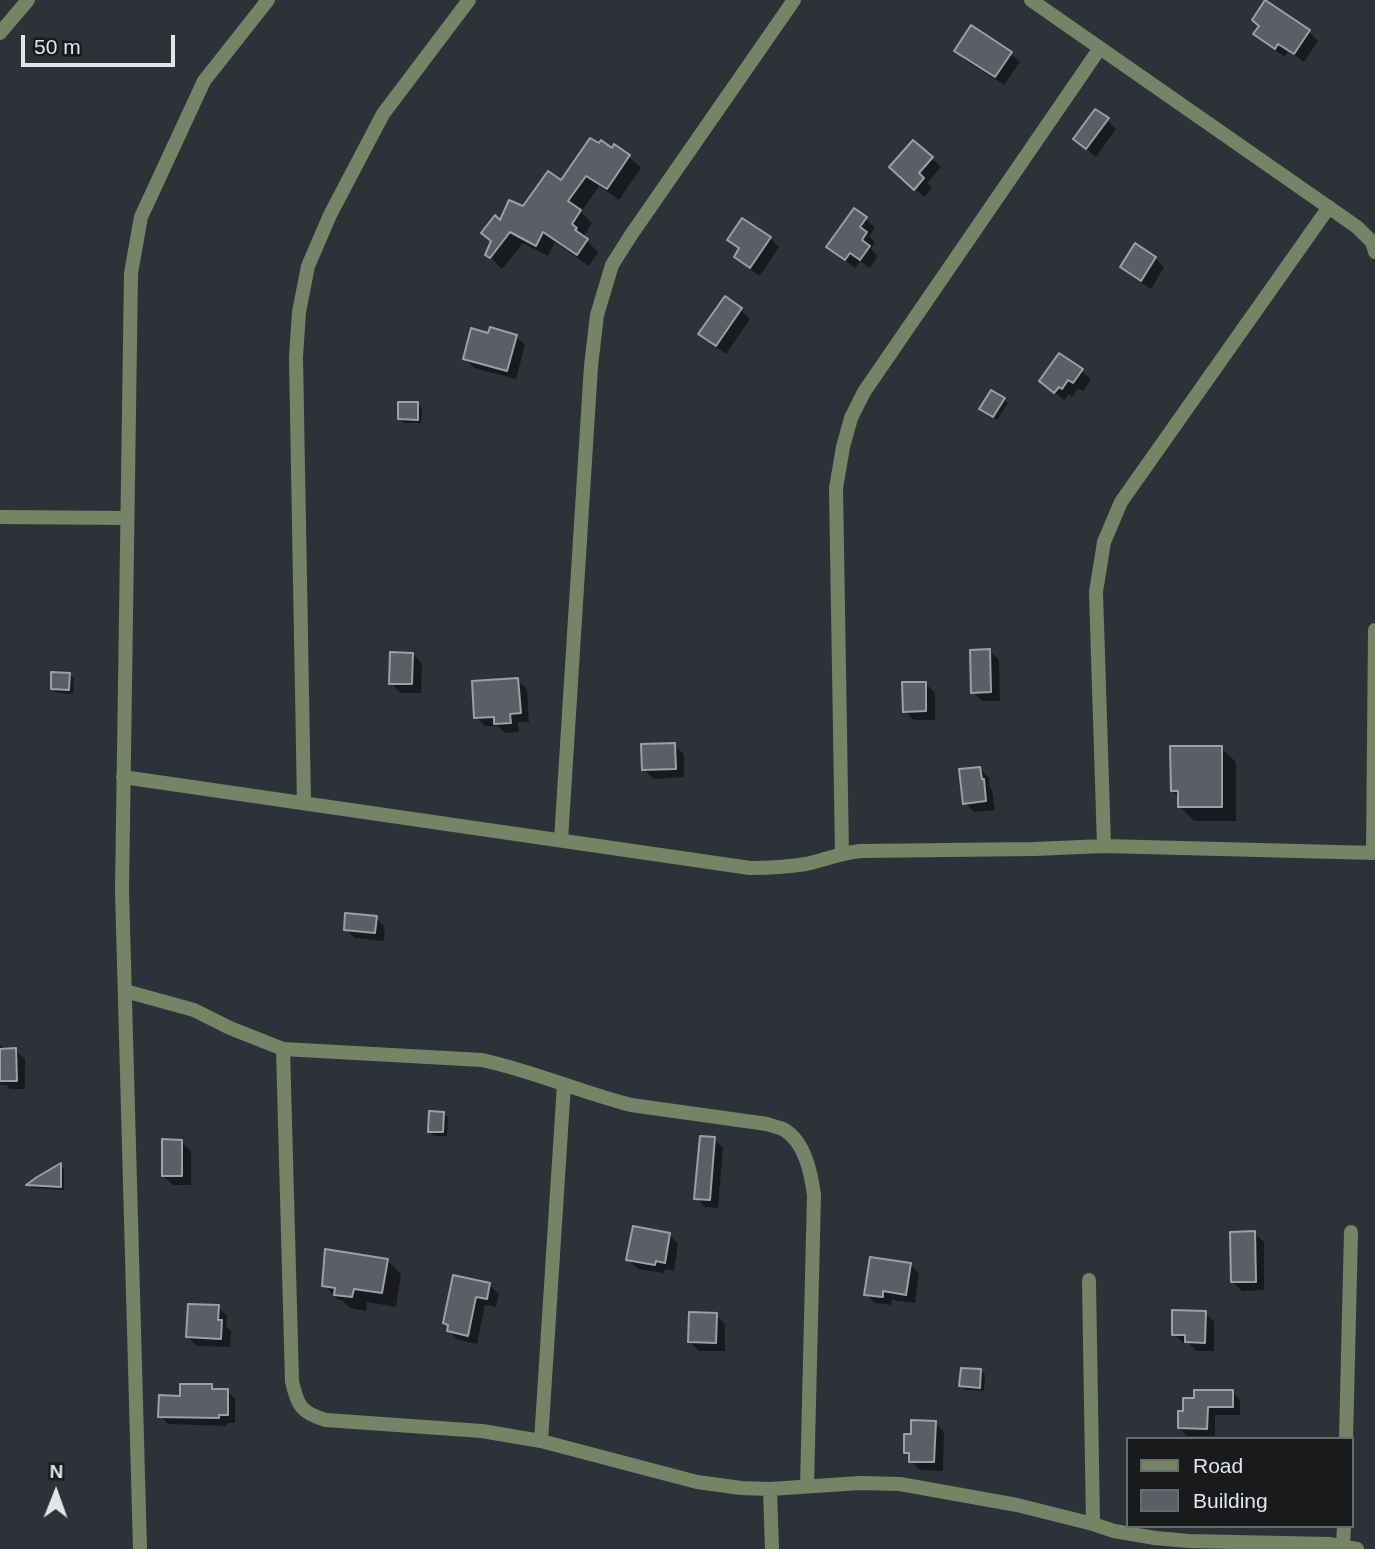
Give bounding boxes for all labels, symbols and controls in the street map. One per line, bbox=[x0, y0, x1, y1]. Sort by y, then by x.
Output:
scale bar bbox=[24, 21, 178, 65]
text: 50 m bbox=[34, 35, 81, 58]
legend bbox=[1126, 1437, 1354, 1528]
text: Road bbox=[1193, 1454, 1243, 1477]
north arrow bbox=[21, 1458, 91, 1528]
text: N bbox=[49, 1461, 63, 1482]
text: Building bbox=[1193, 1489, 1268, 1512]

